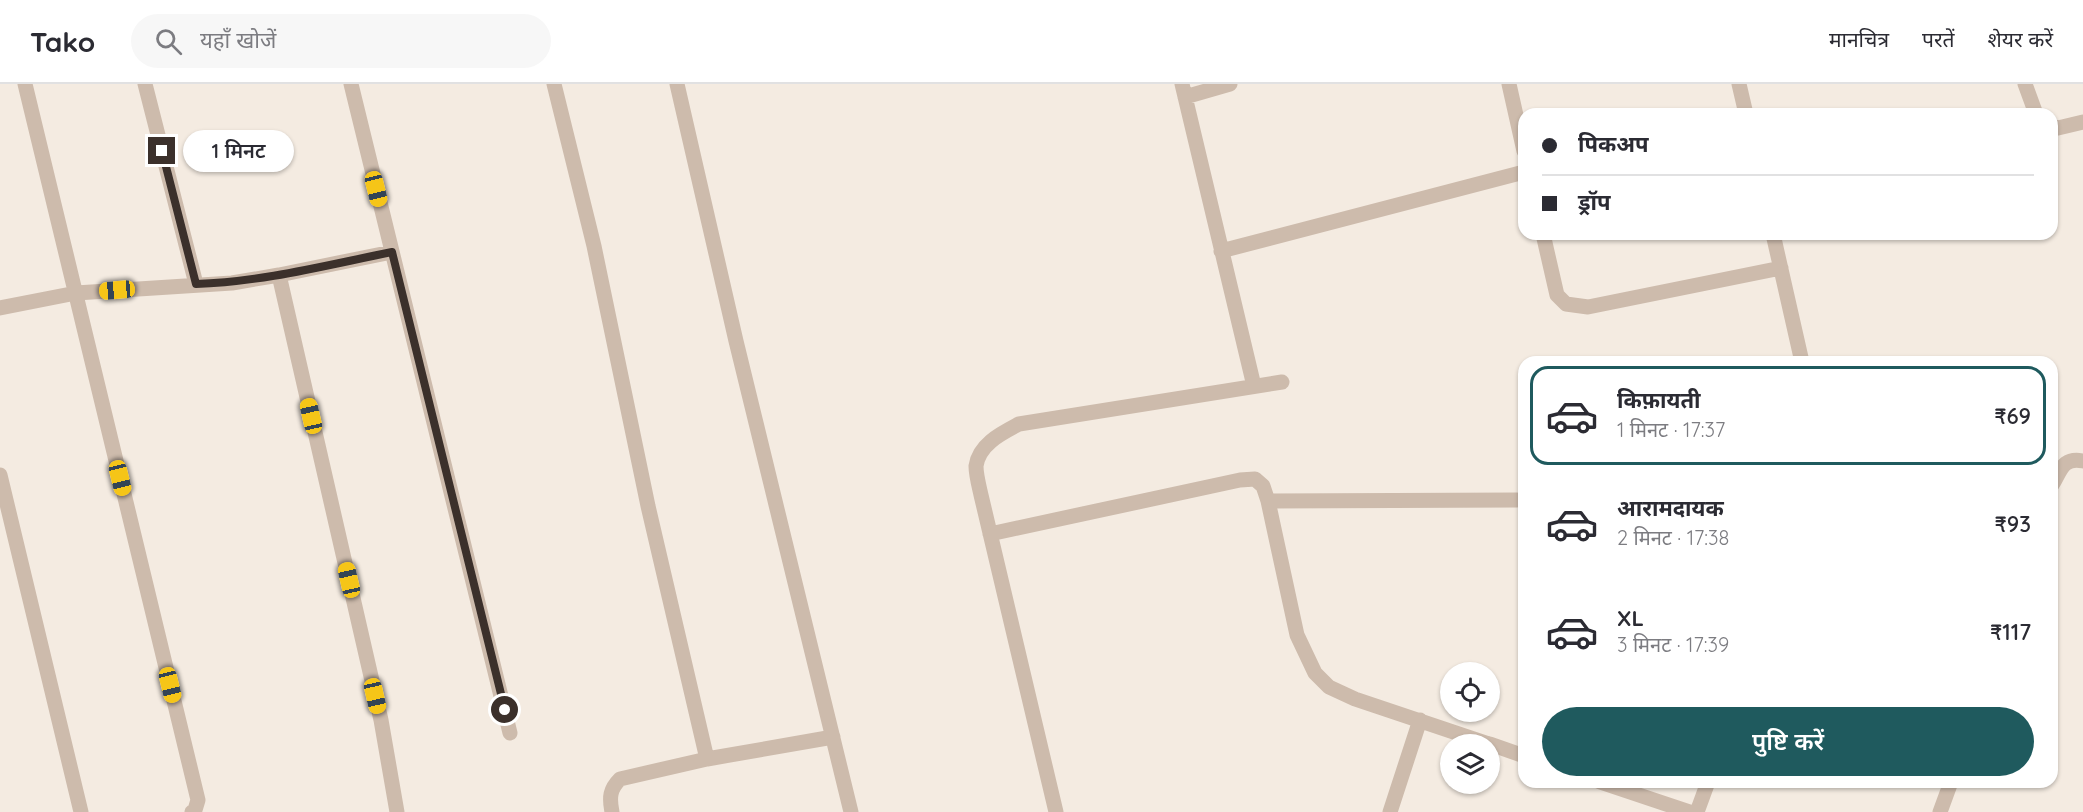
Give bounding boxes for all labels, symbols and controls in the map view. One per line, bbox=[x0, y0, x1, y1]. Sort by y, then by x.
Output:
search box bbox=[131, 14, 551, 68]
text: Tako bbox=[30, 24, 95, 59]
icon: search bbox=[152, 25, 185, 58]
text: यहाँ खोजें bbox=[200, 26, 276, 54]
text: मानचित्र bbox=[1829, 26, 1889, 52]
text: परतें bbox=[1922, 26, 1955, 52]
text: शेयर करें bbox=[1988, 26, 2053, 52]
callout: 1 मिनट bbox=[183, 130, 294, 172]
text: पिकअप bbox=[1578, 130, 1649, 158]
route end bbox=[148, 137, 175, 164]
text: 1 मिनट bbox=[212, 138, 265, 163]
car bbox=[363, 169, 389, 209]
text: ड्रॉप bbox=[1578, 188, 1611, 216]
car bbox=[98, 279, 136, 301]
text: किफ़ायती bbox=[1617, 386, 1701, 414]
icon: car bbox=[1545, 389, 1599, 443]
car bbox=[298, 396, 324, 436]
text: ₹69 bbox=[1994, 402, 2031, 430]
text: 1 मिनट · 17:37 bbox=[1617, 417, 1725, 442]
car bbox=[107, 458, 133, 498]
text: आरामदायक bbox=[1617, 494, 1724, 522]
icon: car bbox=[1545, 497, 1599, 551]
text: ₹93 bbox=[1995, 510, 2031, 538]
text: 2 मिनट · 17:38 bbox=[1617, 525, 1729, 550]
car bbox=[336, 560, 362, 600]
text: XL bbox=[1617, 604, 1644, 632]
icon: car bbox=[1545, 605, 1599, 659]
text: ₹117 bbox=[1990, 618, 2031, 646]
text: 3 मिनट · 17:39 bbox=[1617, 632, 1729, 657]
map controls bbox=[1440, 662, 1500, 794]
button: locate bbox=[1440, 662, 1500, 722]
car bbox=[157, 665, 183, 705]
car bbox=[362, 676, 388, 716]
route start bbox=[491, 696, 518, 723]
button: पुष्टि करें bbox=[1542, 707, 2034, 776]
button: layers bbox=[1440, 734, 1500, 794]

